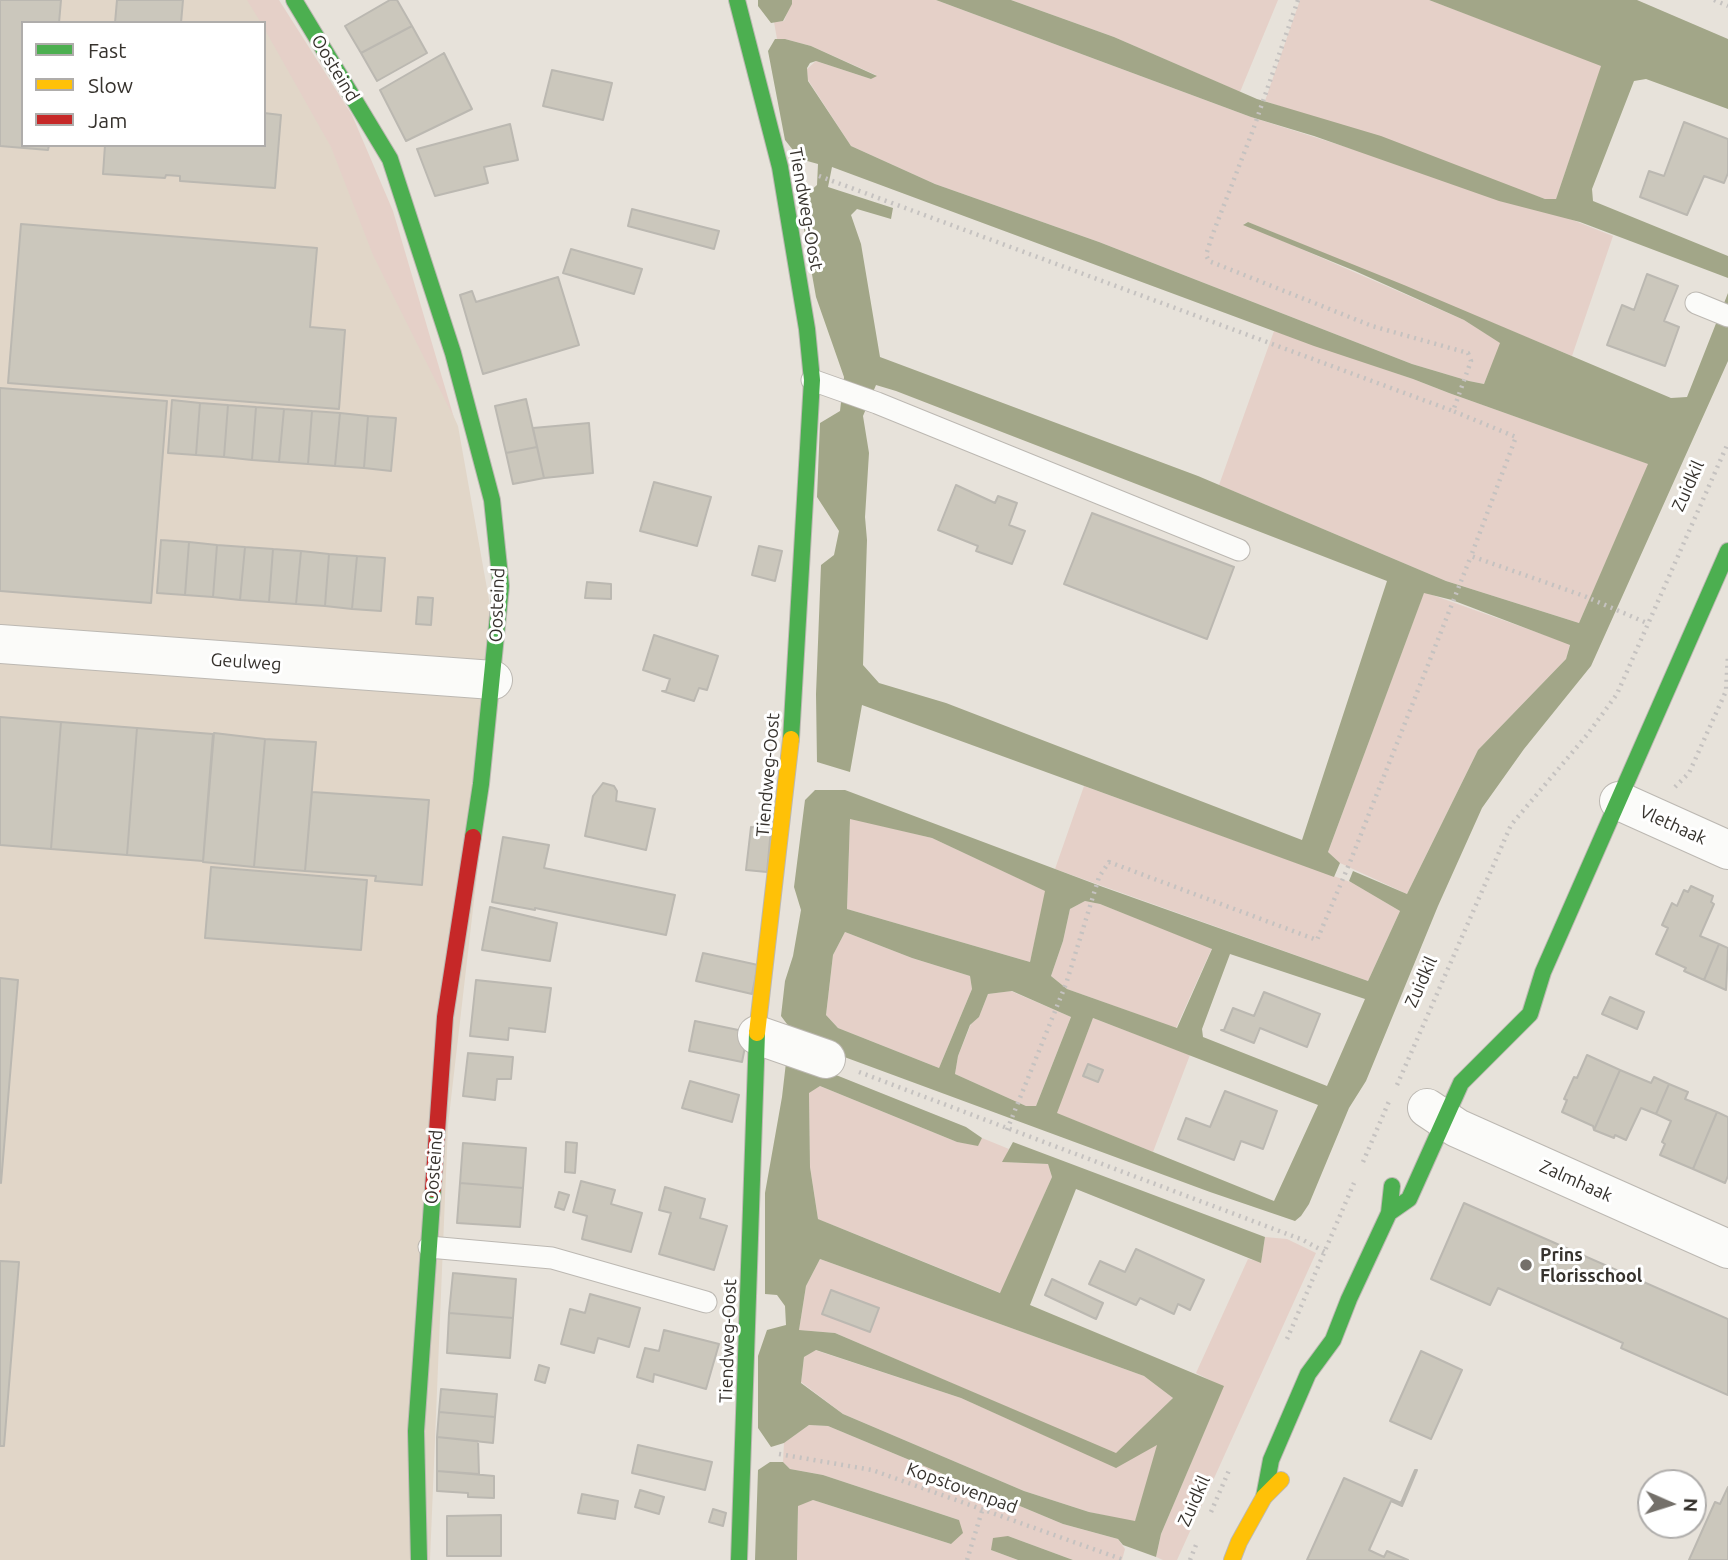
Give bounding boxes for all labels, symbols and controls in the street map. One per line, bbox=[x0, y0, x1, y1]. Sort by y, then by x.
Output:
legend bbox=[21, 21, 266, 147]
street label: Oosteind bbox=[307, 31, 363, 105]
text: Fast bbox=[88, 38, 126, 62]
text: Slow bbox=[88, 73, 133, 97]
text: Jam bbox=[88, 108, 127, 132]
street label: Tiendweg-Oost bbox=[785, 146, 827, 272]
street label: Zuidkil bbox=[1667, 457, 1709, 515]
street label: Oosteind bbox=[485, 567, 509, 643]
street label: Geulweg bbox=[210, 649, 282, 675]
street label: Tiendweg-Oost bbox=[752, 712, 784, 838]
street label: Vlethaak bbox=[1636, 801, 1710, 849]
street label: Zuidkil bbox=[1400, 953, 1442, 1011]
street label: Oosteind bbox=[421, 1129, 447, 1205]
street label: Zalmhaak bbox=[1536, 1155, 1616, 1207]
place label: Prins Florisschool bbox=[1540, 1244, 1642, 1286]
marker: Prins Florisschool bbox=[1518, 1257, 1534, 1273]
street label: Tiendweg-Oost bbox=[715, 1278, 741, 1404]
street label: Kopstovenpad bbox=[904, 1458, 1020, 1518]
north arrow bbox=[1637, 1469, 1707, 1539]
street label: Zuidkil bbox=[1173, 1472, 1215, 1530]
text: N bbox=[1680, 1497, 1702, 1513]

